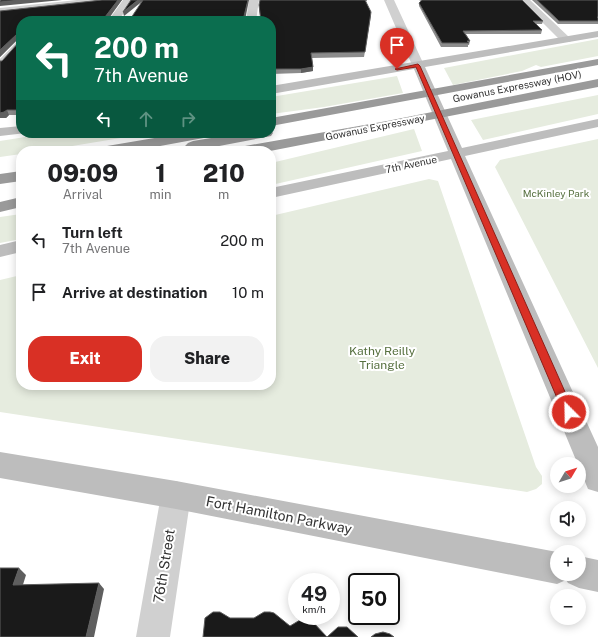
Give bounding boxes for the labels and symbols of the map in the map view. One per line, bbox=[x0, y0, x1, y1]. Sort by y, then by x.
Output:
pin bbox=[380, 28, 414, 69]
street label: Gowanus Expressway (HOV) bbox=[451, 68, 583, 104]
street label: Gowanus Expressway bbox=[324, 111, 426, 143]
street label: 7th Avenue bbox=[384, 153, 438, 175]
park label: McKinley Park bbox=[523, 187, 590, 199]
park label: Kathy Reilly Triangle bbox=[349, 344, 416, 372]
position arrow bbox=[548, 391, 590, 433]
north arrow bbox=[550, 457, 586, 493]
street label: Fort Hamilton Parkway bbox=[205, 493, 354, 537]
street label: 76th Street bbox=[150, 528, 178, 604]
speed limit sign: 50 bbox=[348, 573, 400, 625]

